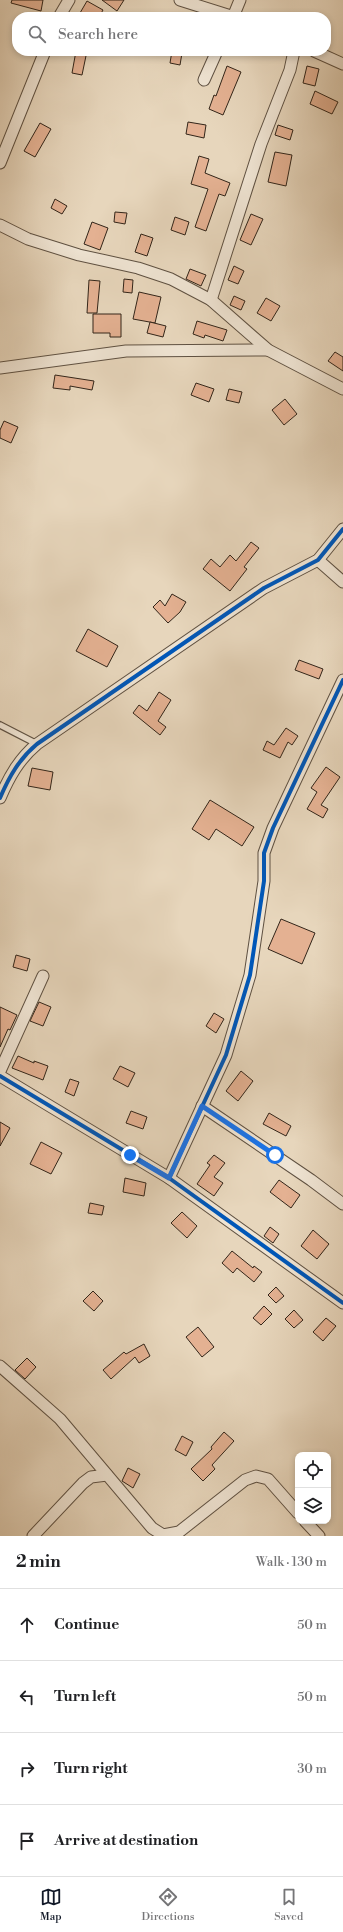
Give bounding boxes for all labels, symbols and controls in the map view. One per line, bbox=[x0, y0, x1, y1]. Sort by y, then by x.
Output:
search box bbox=[12, 12, 331, 56]
icon: search bbox=[26, 23, 48, 45]
text: Search here bbox=[58, 25, 138, 44]
route end bbox=[121, 1146, 139, 1164]
route start bbox=[266, 1146, 284, 1164]
map controls bbox=[295, 1452, 331, 1524]
button: locate bbox=[295, 1452, 331, 1488]
button: layers bbox=[295, 1488, 331, 1524]
text: 2 min bbox=[16, 1551, 61, 1573]
text: Walk · 130 m bbox=[256, 1554, 327, 1570]
icon: ahead bbox=[16, 1614, 38, 1636]
text: Continue bbox=[54, 1615, 119, 1634]
text: 50 m bbox=[297, 1617, 327, 1633]
icon: left bbox=[16, 1686, 38, 1708]
text: Turn left bbox=[54, 1687, 116, 1706]
text: 50 m bbox=[297, 1689, 327, 1705]
icon: right bbox=[16, 1758, 38, 1780]
text: Turn right bbox=[54, 1759, 128, 1778]
text: 30 m bbox=[297, 1761, 327, 1777]
icon: arrive bbox=[16, 1830, 38, 1852]
text: Arrive at destination bbox=[54, 1831, 198, 1850]
tab: Map bbox=[40, 1886, 62, 1924]
tab: Directions bbox=[142, 1886, 195, 1924]
tab: Saved bbox=[274, 1886, 303, 1924]

